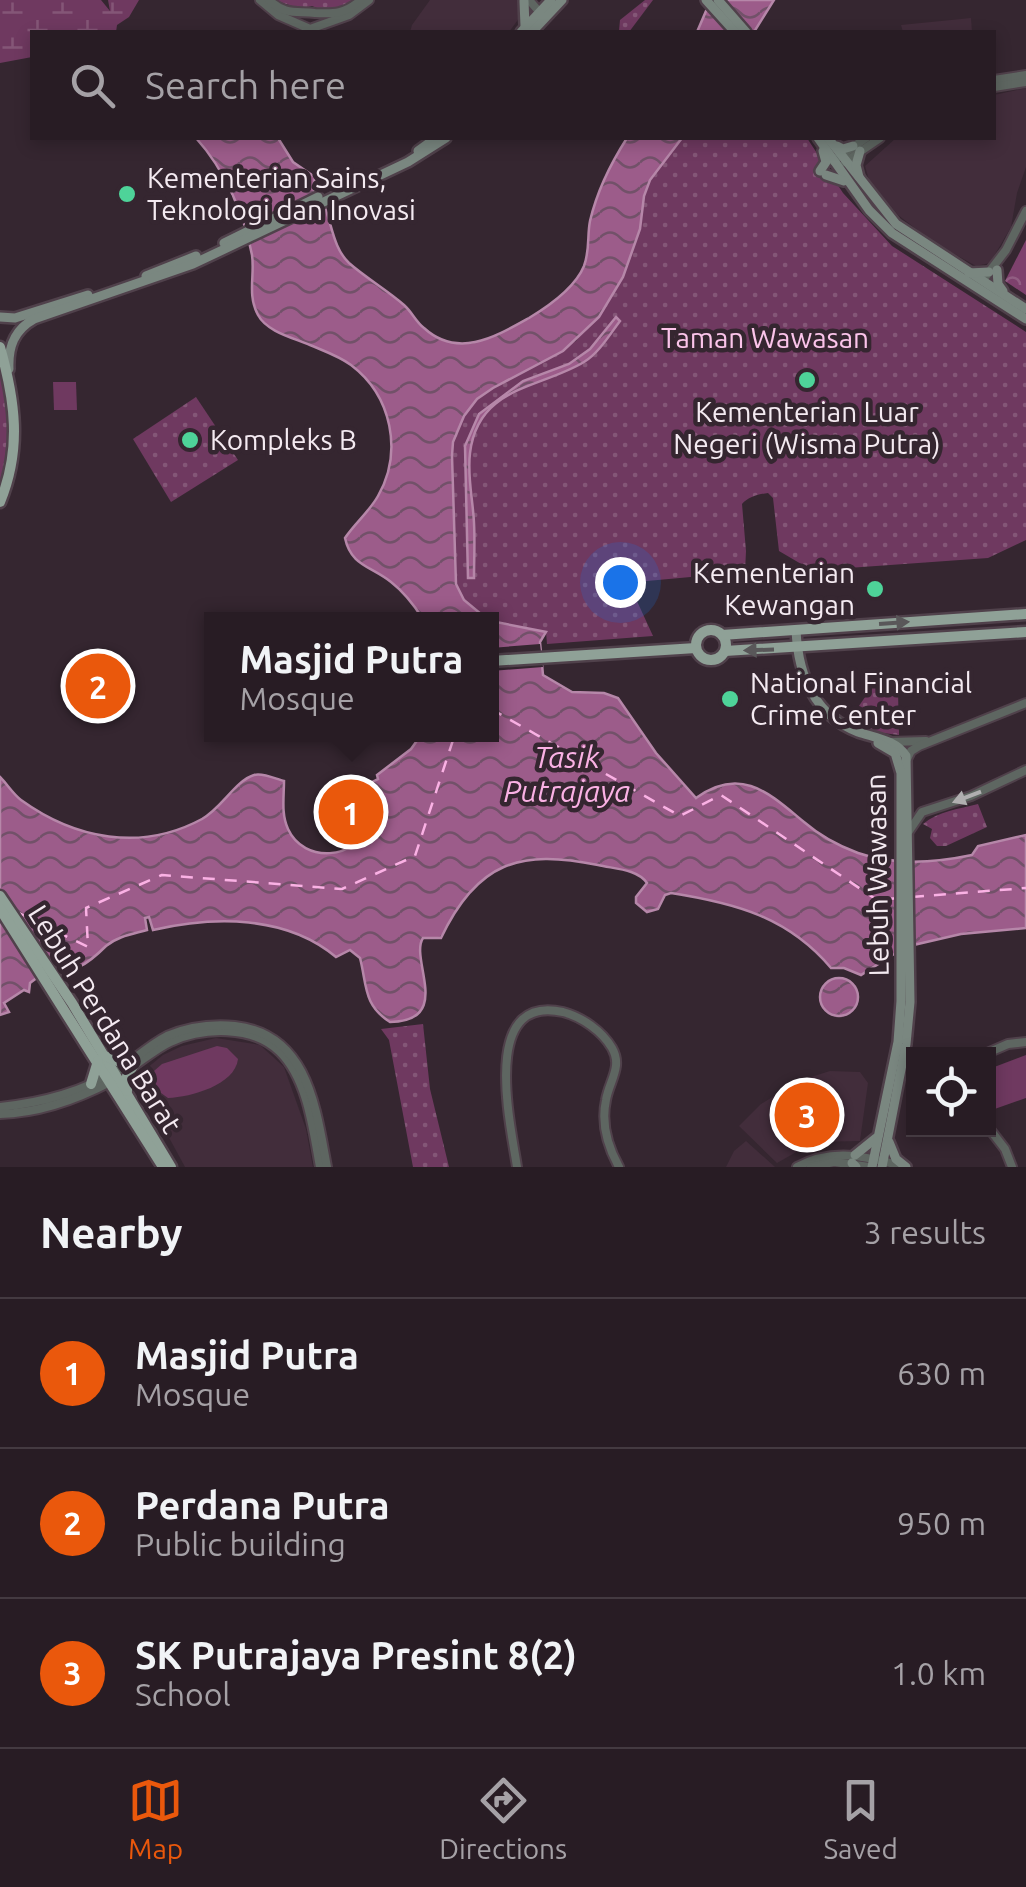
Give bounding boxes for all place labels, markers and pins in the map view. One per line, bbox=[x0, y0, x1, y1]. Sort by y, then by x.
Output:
place label: Kementerian Sains, Teknologi dan Inovasi bbox=[147, 162, 416, 225]
marker: Kementerian Sains, Teknologi dan Inovasi bbox=[116, 183, 138, 205]
marker: Kementerian Luar Negeri (Wisma Putra) bbox=[796, 369, 818, 391]
place label: Kementerian Luar Negeri (Wisma Putra) bbox=[673, 396, 941, 460]
place label: Kompleks B bbox=[210, 424, 357, 455]
marker: Kompleks B bbox=[179, 429, 201, 451]
place label: Kementerian Kewangan bbox=[693, 557, 855, 620]
marker: Kementerian Kewangan bbox=[864, 578, 886, 600]
pin: 2 bbox=[66, 648, 130, 724]
place label: National Financial Crime Center bbox=[750, 667, 972, 730]
marker: National Financial Crime Center bbox=[719, 688, 741, 710]
pin: 1 bbox=[318, 774, 384, 850]
pin: 3 bbox=[774, 1078, 840, 1152]

